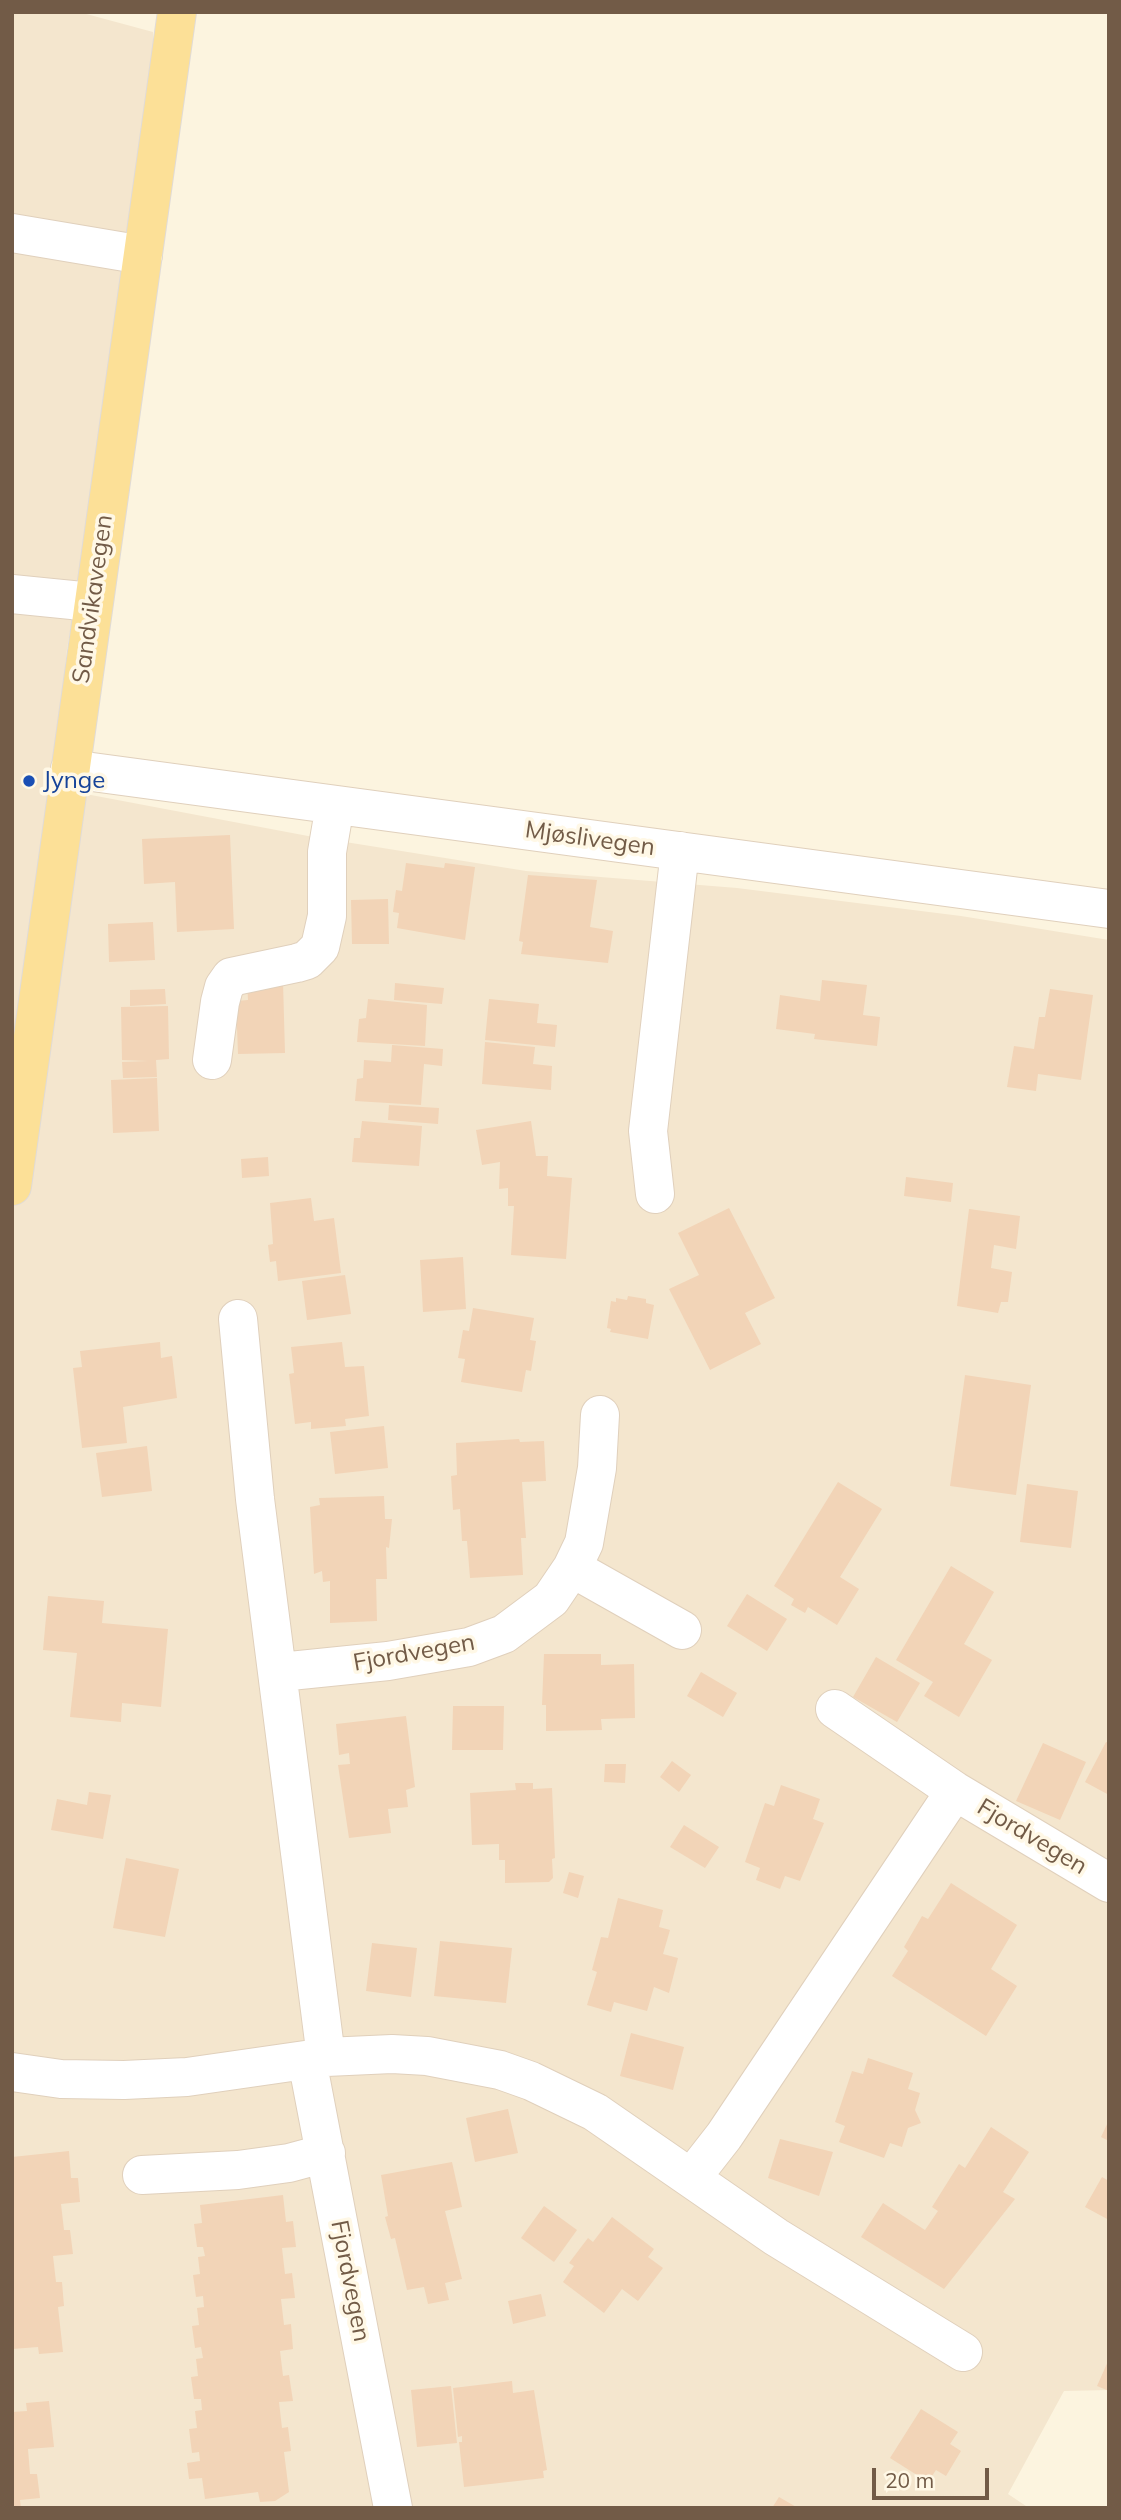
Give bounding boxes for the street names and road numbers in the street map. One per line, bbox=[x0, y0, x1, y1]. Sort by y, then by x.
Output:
street label: Sandvikavegen bbox=[67, 513, 119, 685]
street label: Mjøslivegen bbox=[523, 816, 657, 862]
street label: Fjordvegen bbox=[351, 1628, 477, 1678]
street label: Fjordvegen bbox=[972, 1793, 1092, 1881]
street label: Fjordvegen bbox=[324, 2218, 376, 2344]

